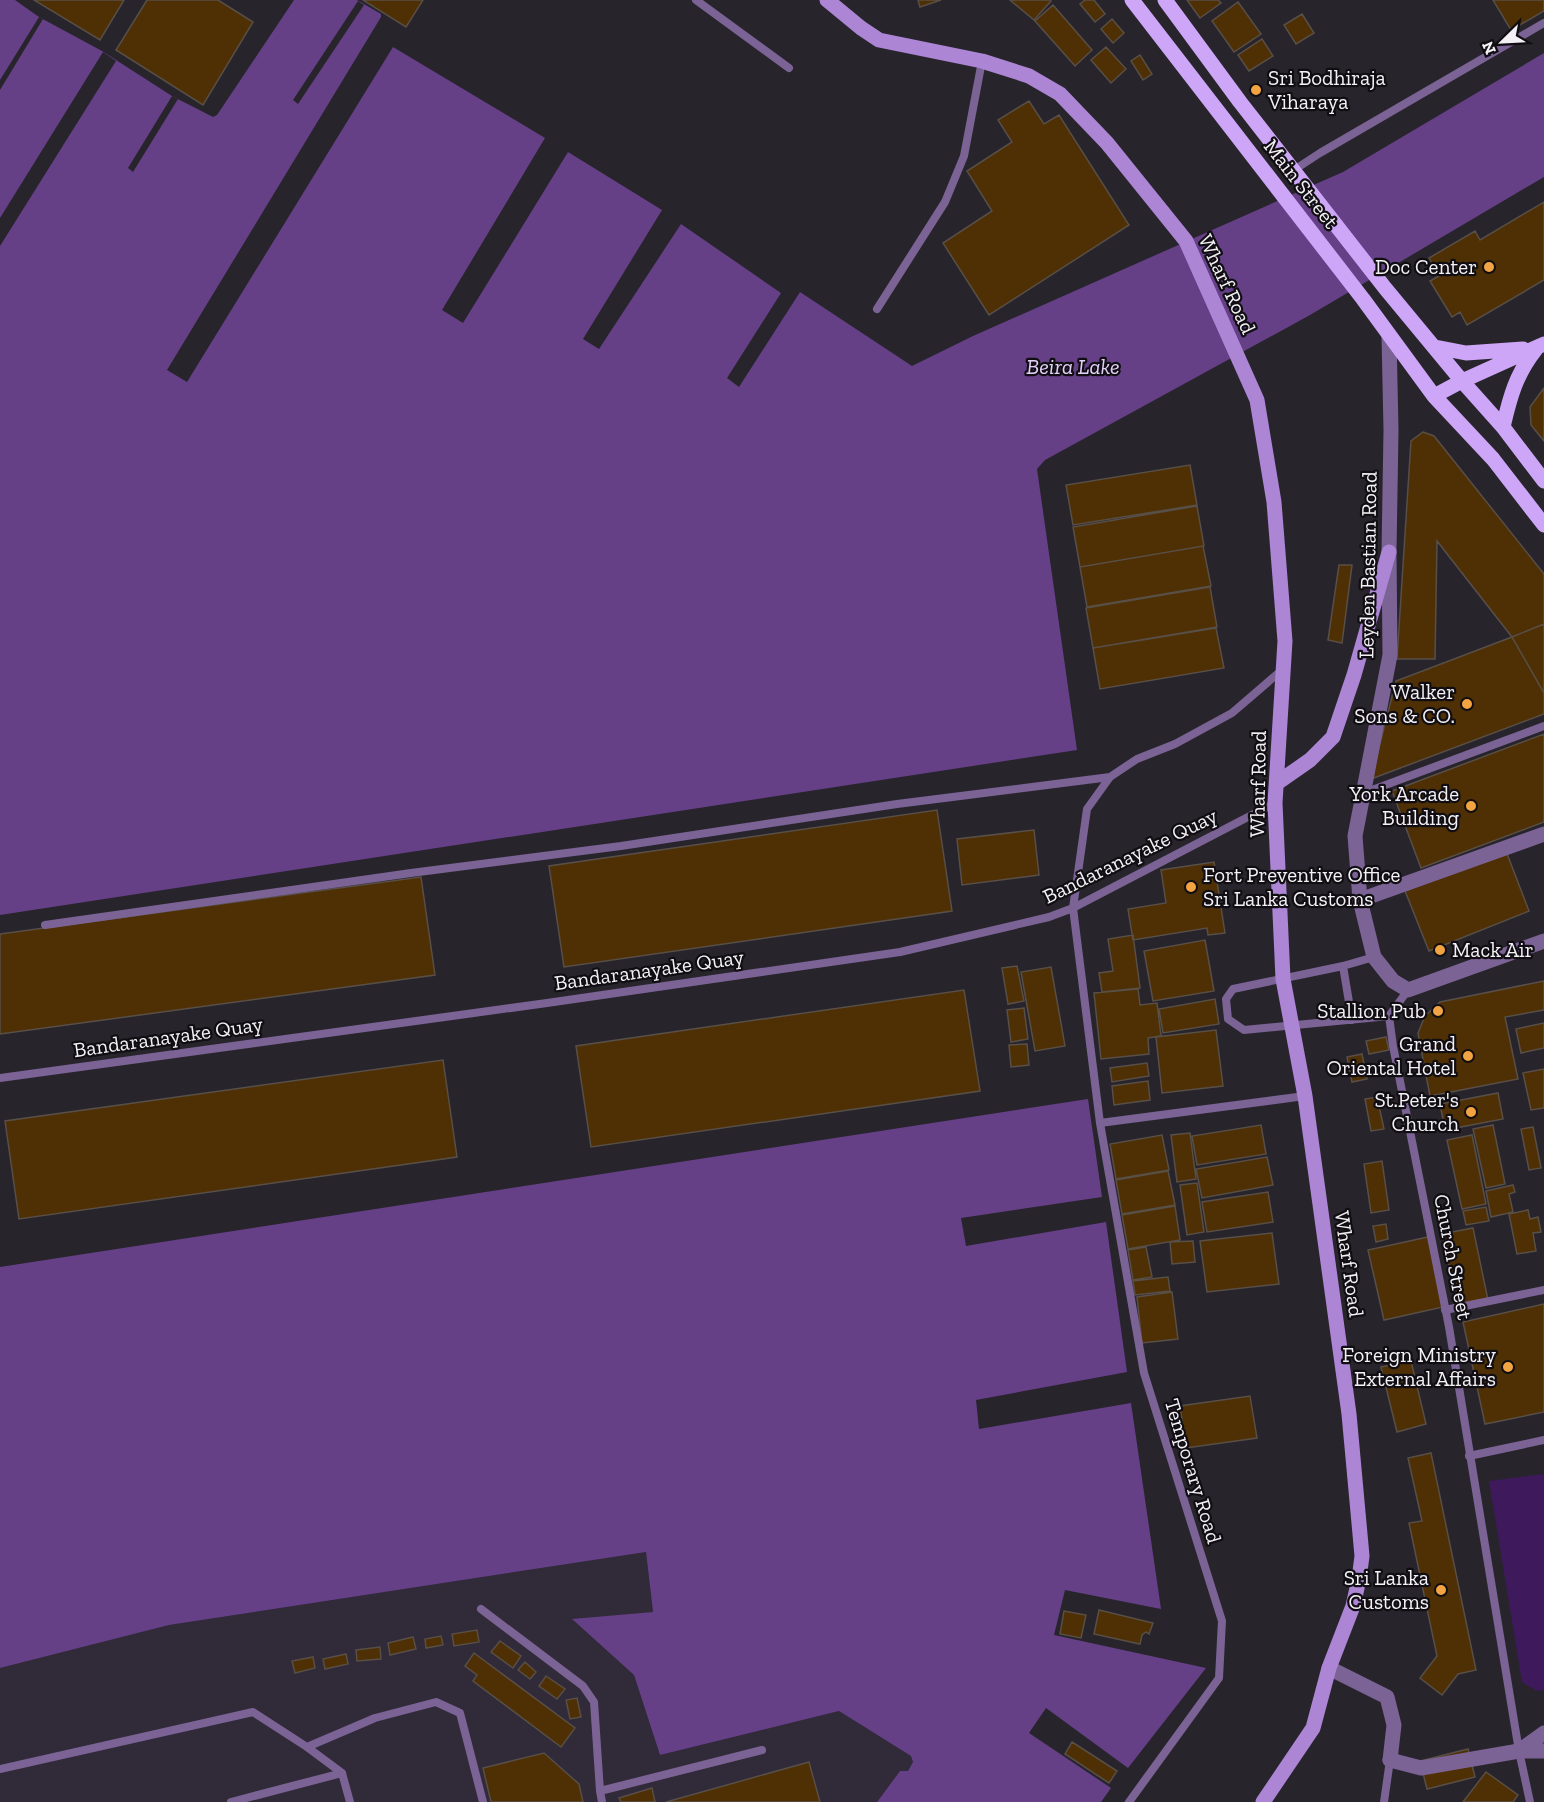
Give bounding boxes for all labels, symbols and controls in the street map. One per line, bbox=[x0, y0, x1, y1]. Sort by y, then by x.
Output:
north arrow bbox=[1472, 12, 1532, 72]
text: N bbox=[1478, 38, 1500, 57]
place label: Sri Bodhiraja Viharaya bbox=[1267, 65, 1386, 114]
marker: Sri Bodhiraja Viharaya bbox=[1249, 83, 1263, 97]
street label: Main Street bbox=[1259, 134, 1344, 233]
street label: Wharf Road bbox=[1194, 230, 1262, 338]
place label: Doc Center bbox=[1375, 254, 1477, 279]
marker: Doc Center bbox=[1482, 260, 1496, 274]
water label: Beira Lake bbox=[1026, 353, 1120, 380]
street label: Leyden Bastian Road bbox=[1353, 471, 1382, 659]
place label: Walker Sons & CO. bbox=[1354, 679, 1455, 728]
marker: Walker Sons & CO. bbox=[1460, 697, 1474, 711]
street label: Wharf Road bbox=[1244, 730, 1271, 838]
place label: York Arcade Building bbox=[1349, 781, 1459, 830]
marker: York Arcade Building bbox=[1464, 799, 1478, 813]
street label: Bandaranayake Quay bbox=[1038, 802, 1221, 909]
place label: Fort Preventive Office Sri Lanka Customs bbox=[1203, 862, 1401, 911]
marker: Fort Preventive Office Sri Lanka Customs bbox=[1184, 880, 1198, 894]
place label: Mack Air bbox=[1452, 937, 1534, 962]
marker: Mack Air bbox=[1433, 943, 1447, 957]
street label: Bandaranayake Quay bbox=[553, 944, 745, 995]
place label: Stallion Pub bbox=[1317, 998, 1426, 1023]
marker: Stallion Pub bbox=[1431, 1004, 1445, 1018]
street label: Bandaranayake Quay bbox=[72, 1011, 264, 1062]
place label: Grand Oriental Hotel bbox=[1326, 1031, 1456, 1080]
marker: Grand Oriental Hotel bbox=[1461, 1049, 1475, 1063]
place label: St.Peter's Church bbox=[1374, 1087, 1459, 1136]
marker: St.Peter's Church bbox=[1464, 1105, 1478, 1119]
street label: Church Street bbox=[1429, 1192, 1478, 1322]
street label: Wharf Road bbox=[1330, 1209, 1369, 1319]
place label: Foreign Ministry External Affairs bbox=[1342, 1342, 1496, 1391]
marker: Foreign Ministry External Affairs bbox=[1501, 1360, 1515, 1374]
street label: Temporary Road bbox=[1160, 1396, 1227, 1547]
place label: Sri Lanka Customs bbox=[1344, 1565, 1429, 1614]
marker: Sri Lanka Customs bbox=[1434, 1583, 1448, 1597]

